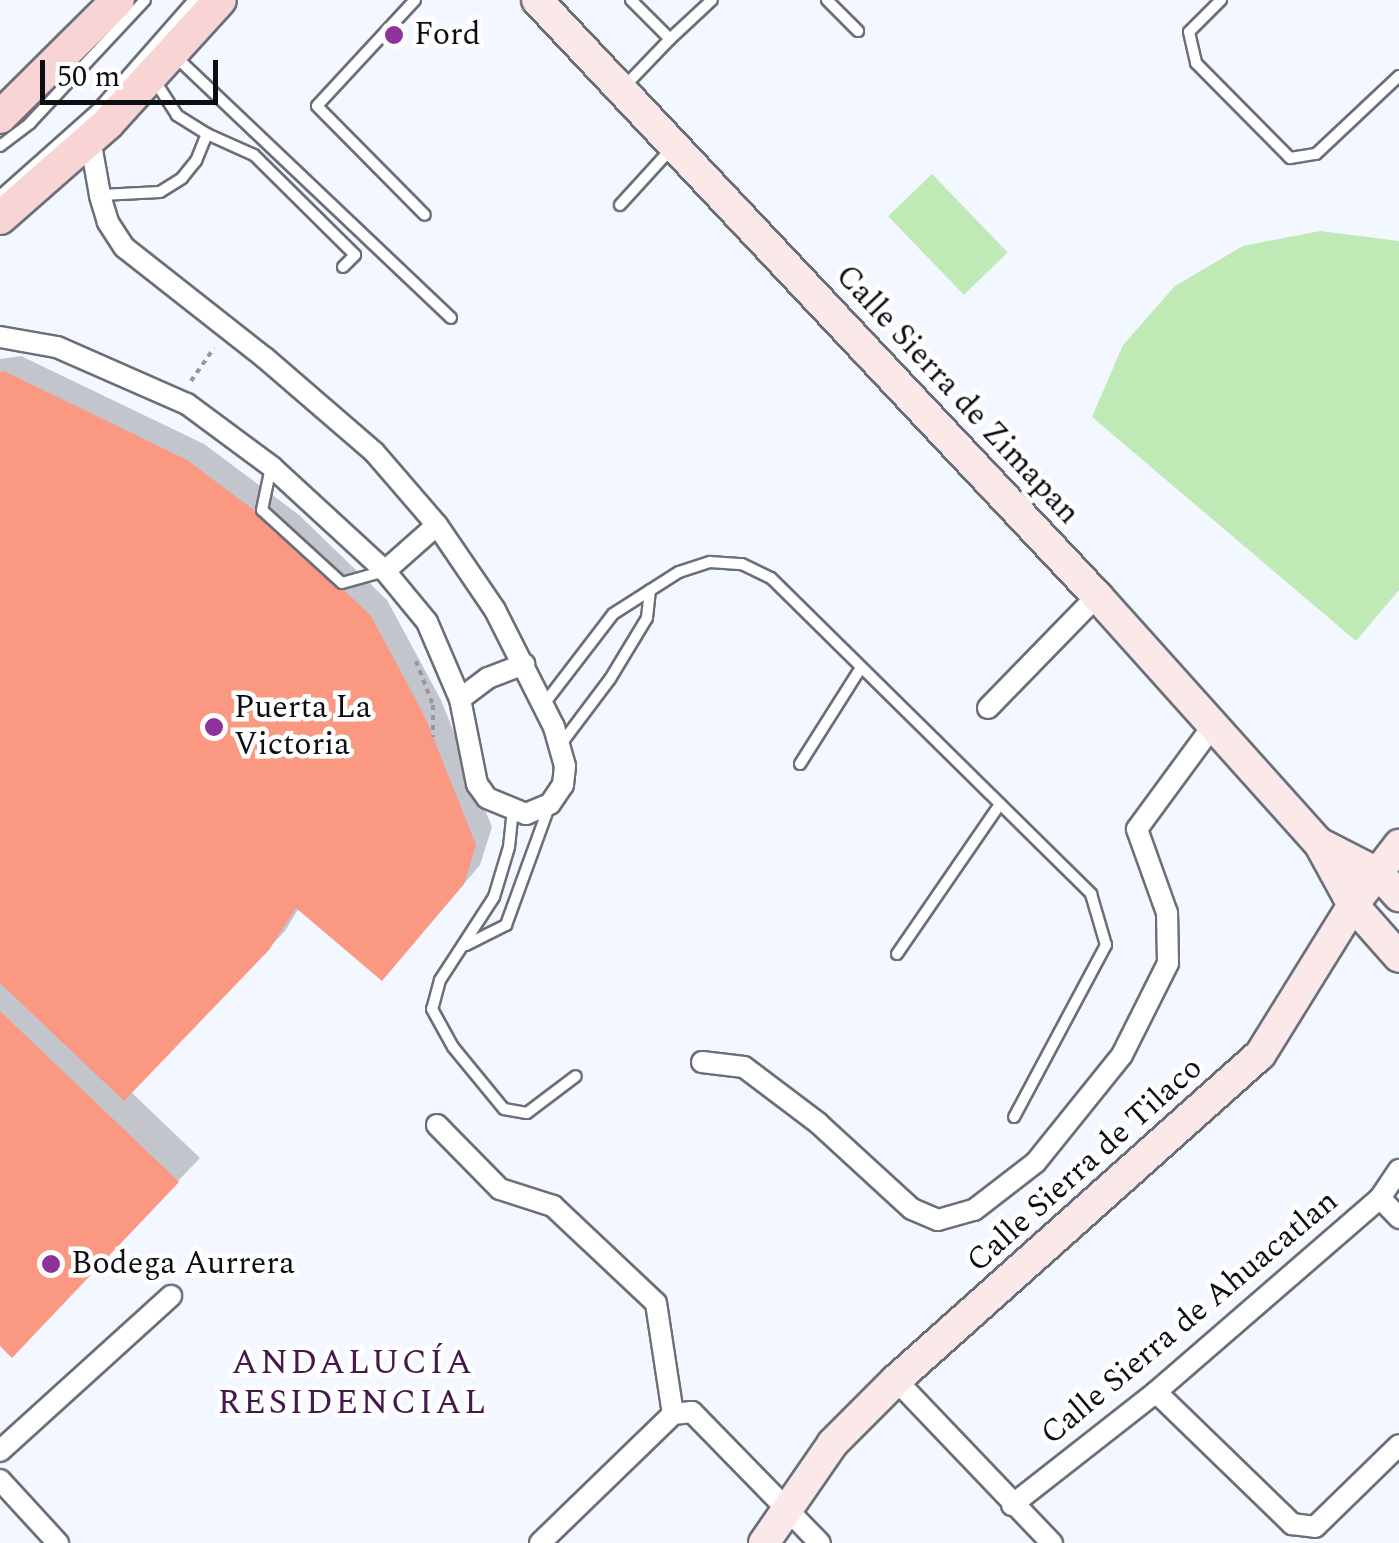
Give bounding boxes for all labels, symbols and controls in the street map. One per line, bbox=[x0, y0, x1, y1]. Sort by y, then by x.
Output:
place label: Ford bbox=[414, 16, 481, 54]
marker: Ford bbox=[383, 24, 405, 46]
scale bar bbox=[45, 40, 222, 102]
text: 50 m bbox=[57, 54, 120, 100]
street label: Calle Sierra de Zimapan bbox=[827, 257, 1087, 533]
place label: Puerta La Victoria bbox=[234, 690, 371, 765]
marker: Puerta La Victoria bbox=[203, 716, 225, 738]
street label: Calle Sierra de Tilaco bbox=[959, 1049, 1211, 1281]
street label: Calle Sierra de Ahuacatlan bbox=[1034, 1182, 1346, 1454]
place label: Bodega Aurrera bbox=[71, 1245, 295, 1283]
marker: Bodega Aurrera bbox=[40, 1253, 62, 1275]
district label: ANDALUCÍA RESIDENCIAL bbox=[217, 1342, 489, 1424]

